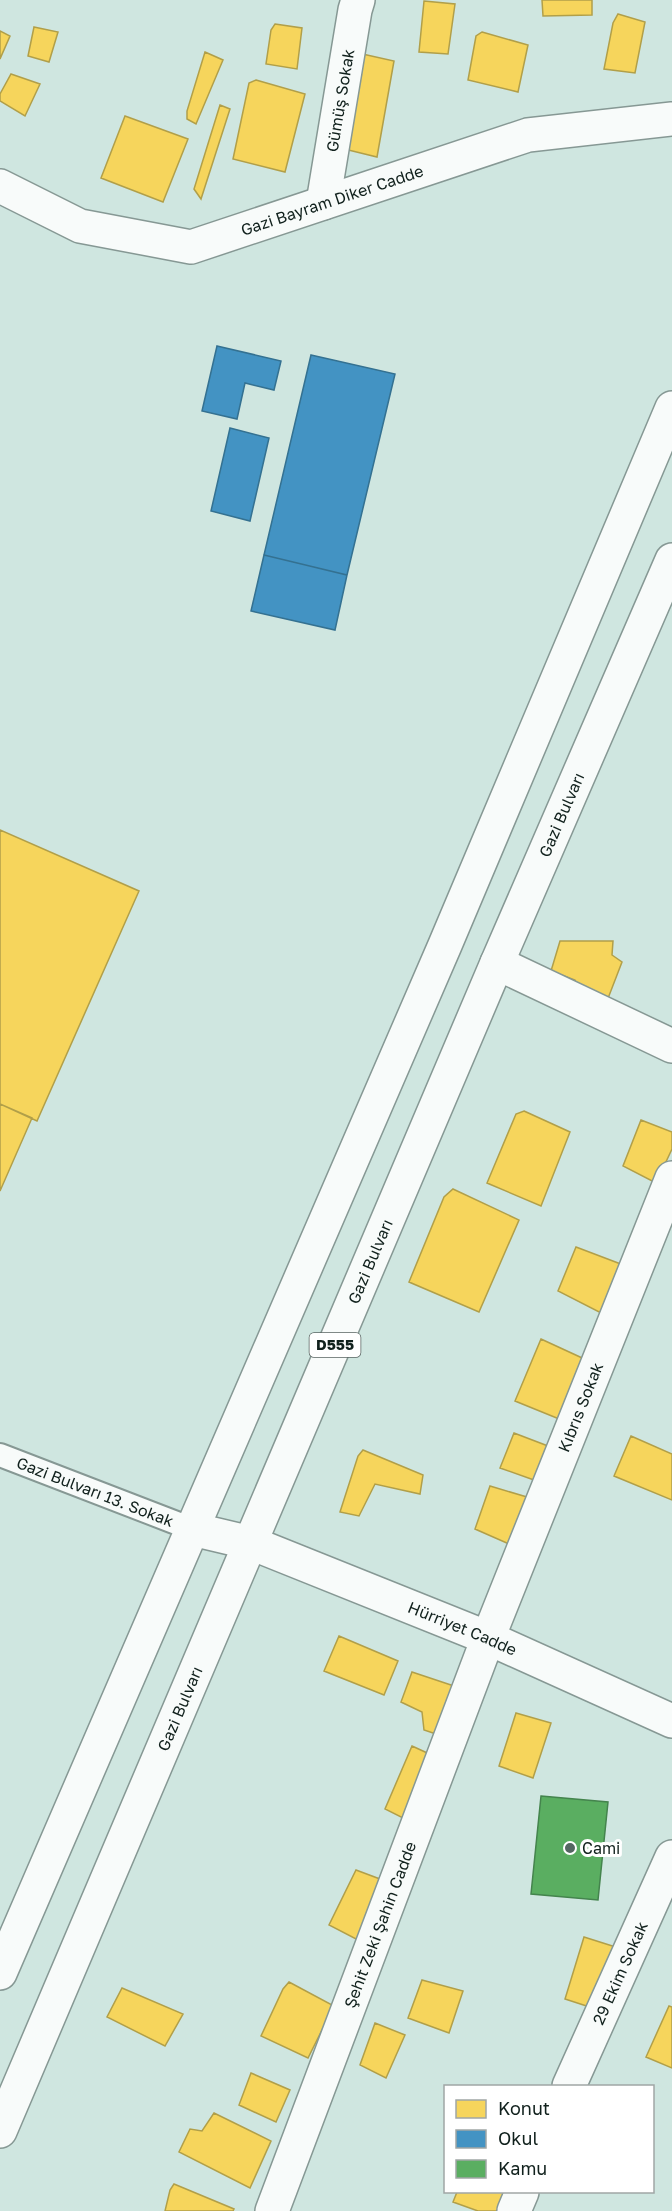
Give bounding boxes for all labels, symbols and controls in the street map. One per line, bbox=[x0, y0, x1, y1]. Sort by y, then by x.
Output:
street label: Gümüş Sokak bbox=[322, 47, 358, 153]
street label: Gazi Bayram Diker Cadde bbox=[238, 160, 426, 240]
street label: Gazi Bulvarı bbox=[534, 769, 589, 860]
street label: Gazi Bulvarı bbox=[343, 1216, 397, 1307]
road number: D555 bbox=[310, 1333, 360, 1357]
street label: Kıbrıs Sokak bbox=[553, 1359, 607, 1455]
street label: Gazi Bulvarı 13. Sokak bbox=[14, 1452, 177, 1531]
street label: Hürriyet Cadde bbox=[405, 1597, 520, 1660]
street label: Gazi Bulvarı bbox=[153, 1663, 207, 1754]
place label: Cami bbox=[582, 1838, 620, 1858]
street label: Şehit Zeki Şahin Cadde bbox=[340, 1839, 420, 2011]
marker: Cami bbox=[563, 1841, 577, 1855]
street label: 29 Ekim Sokak bbox=[588, 1918, 652, 2028]
legend bbox=[444, 2085, 654, 2193]
text: Konut bbox=[498, 2097, 550, 2119]
text: Okul bbox=[498, 2127, 538, 2149]
text: Kamu bbox=[498, 2157, 547, 2179]

